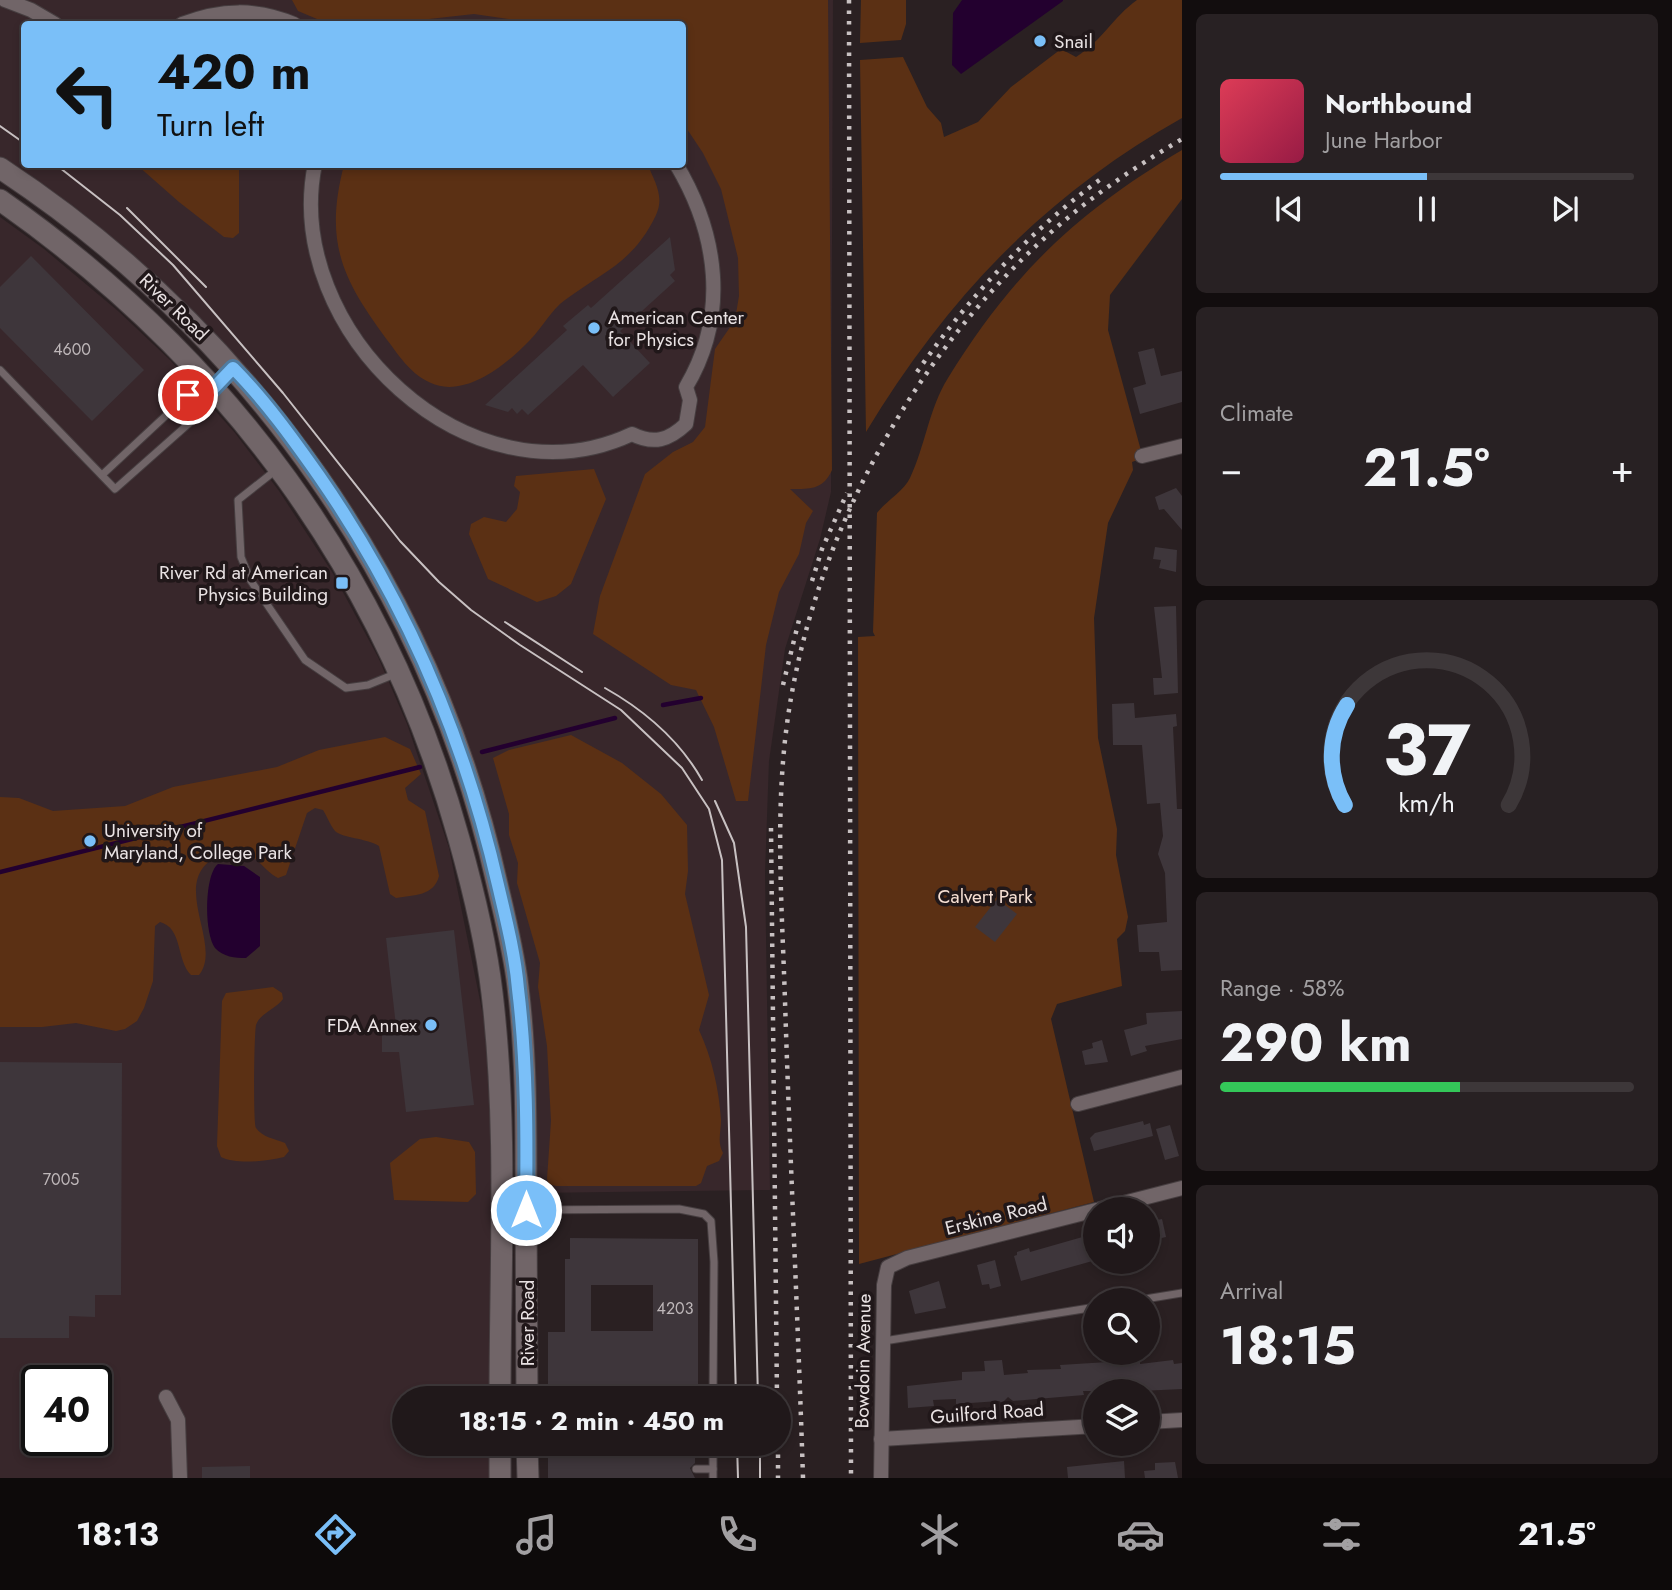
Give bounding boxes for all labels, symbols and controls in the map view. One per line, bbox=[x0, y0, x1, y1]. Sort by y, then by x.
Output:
place label: Snail bbox=[1054, 28, 1093, 55]
marker: Snail bbox=[1032, 33, 1048, 49]
text: 420 m bbox=[157, 37, 311, 107]
icon: left bbox=[42, 49, 133, 140]
text: Northbound bbox=[1325, 85, 1472, 123]
text: Turn left bbox=[157, 102, 264, 148]
text: June Harbor bbox=[1325, 123, 1442, 157]
icon: previous bbox=[1270, 190, 1308, 228]
icon: pause bbox=[1408, 190, 1446, 228]
icon: next bbox=[1546, 190, 1584, 228]
street label: River Road bbox=[133, 267, 215, 347]
place label: American Center for Physics bbox=[608, 304, 745, 353]
marker: American Center for Physics bbox=[586, 320, 602, 336]
house number: 4600 bbox=[53, 338, 91, 361]
pin bbox=[158, 365, 218, 425]
icon: arrive bbox=[169, 376, 207, 414]
text: Climate bbox=[1220, 396, 1293, 430]
text: 21.5° bbox=[1363, 430, 1490, 506]
text: − bbox=[1220, 441, 1242, 496]
text: + bbox=[1611, 441, 1634, 496]
place label: River Rd at American Physics Building bbox=[159, 559, 328, 608]
marker: River Rd at American Physics Building bbox=[334, 575, 350, 591]
text: 37 bbox=[1383, 697, 1471, 802]
text: km/h bbox=[1399, 785, 1455, 821]
place label: University of Maryland, College Park bbox=[104, 817, 293, 866]
marker: University of Maryland, College Park bbox=[82, 833, 98, 849]
park label: Calvert Park bbox=[937, 883, 1033, 910]
text: Range · 58% bbox=[1220, 971, 1344, 1005]
text: 290 km bbox=[1220, 1005, 1412, 1081]
place label: FDA Annex bbox=[327, 1012, 417, 1039]
marker: FDA Annex bbox=[423, 1017, 439, 1033]
house number: 7005 bbox=[43, 1168, 79, 1191]
position arrow bbox=[489, 1173, 563, 1247]
street label: Erskine Road bbox=[942, 1190, 1050, 1242]
map controls bbox=[1083, 1197, 1160, 1456]
button: sound bbox=[1083, 1197, 1160, 1274]
text: Arrival bbox=[1220, 1274, 1283, 1308]
street label: River Road bbox=[514, 1280, 541, 1366]
button: search bbox=[1083, 1288, 1160, 1365]
street label: Bowdoin Avenue bbox=[848, 1293, 878, 1429]
house number: 4203 bbox=[657, 1297, 694, 1320]
text: 18:15 bbox=[1220, 1308, 1356, 1384]
speed limit sign: 40 bbox=[21, 1365, 112, 1456]
button: layers bbox=[1083, 1379, 1160, 1456]
street label: Guilford Road bbox=[929, 1396, 1045, 1430]
text: 18:15 · 2 min · 450 m bbox=[459, 1402, 724, 1440]
icon: directions bbox=[311, 1510, 360, 1559]
icon: music bbox=[512, 1510, 561, 1559]
icon: phone bbox=[713, 1510, 762, 1559]
icon: climate bbox=[915, 1510, 964, 1559]
icon: car bbox=[1116, 1510, 1165, 1559]
icon: filters bbox=[1317, 1510, 1366, 1559]
text: 18:13 bbox=[76, 1511, 159, 1557]
text: 21.5° bbox=[1518, 1511, 1596, 1557]

